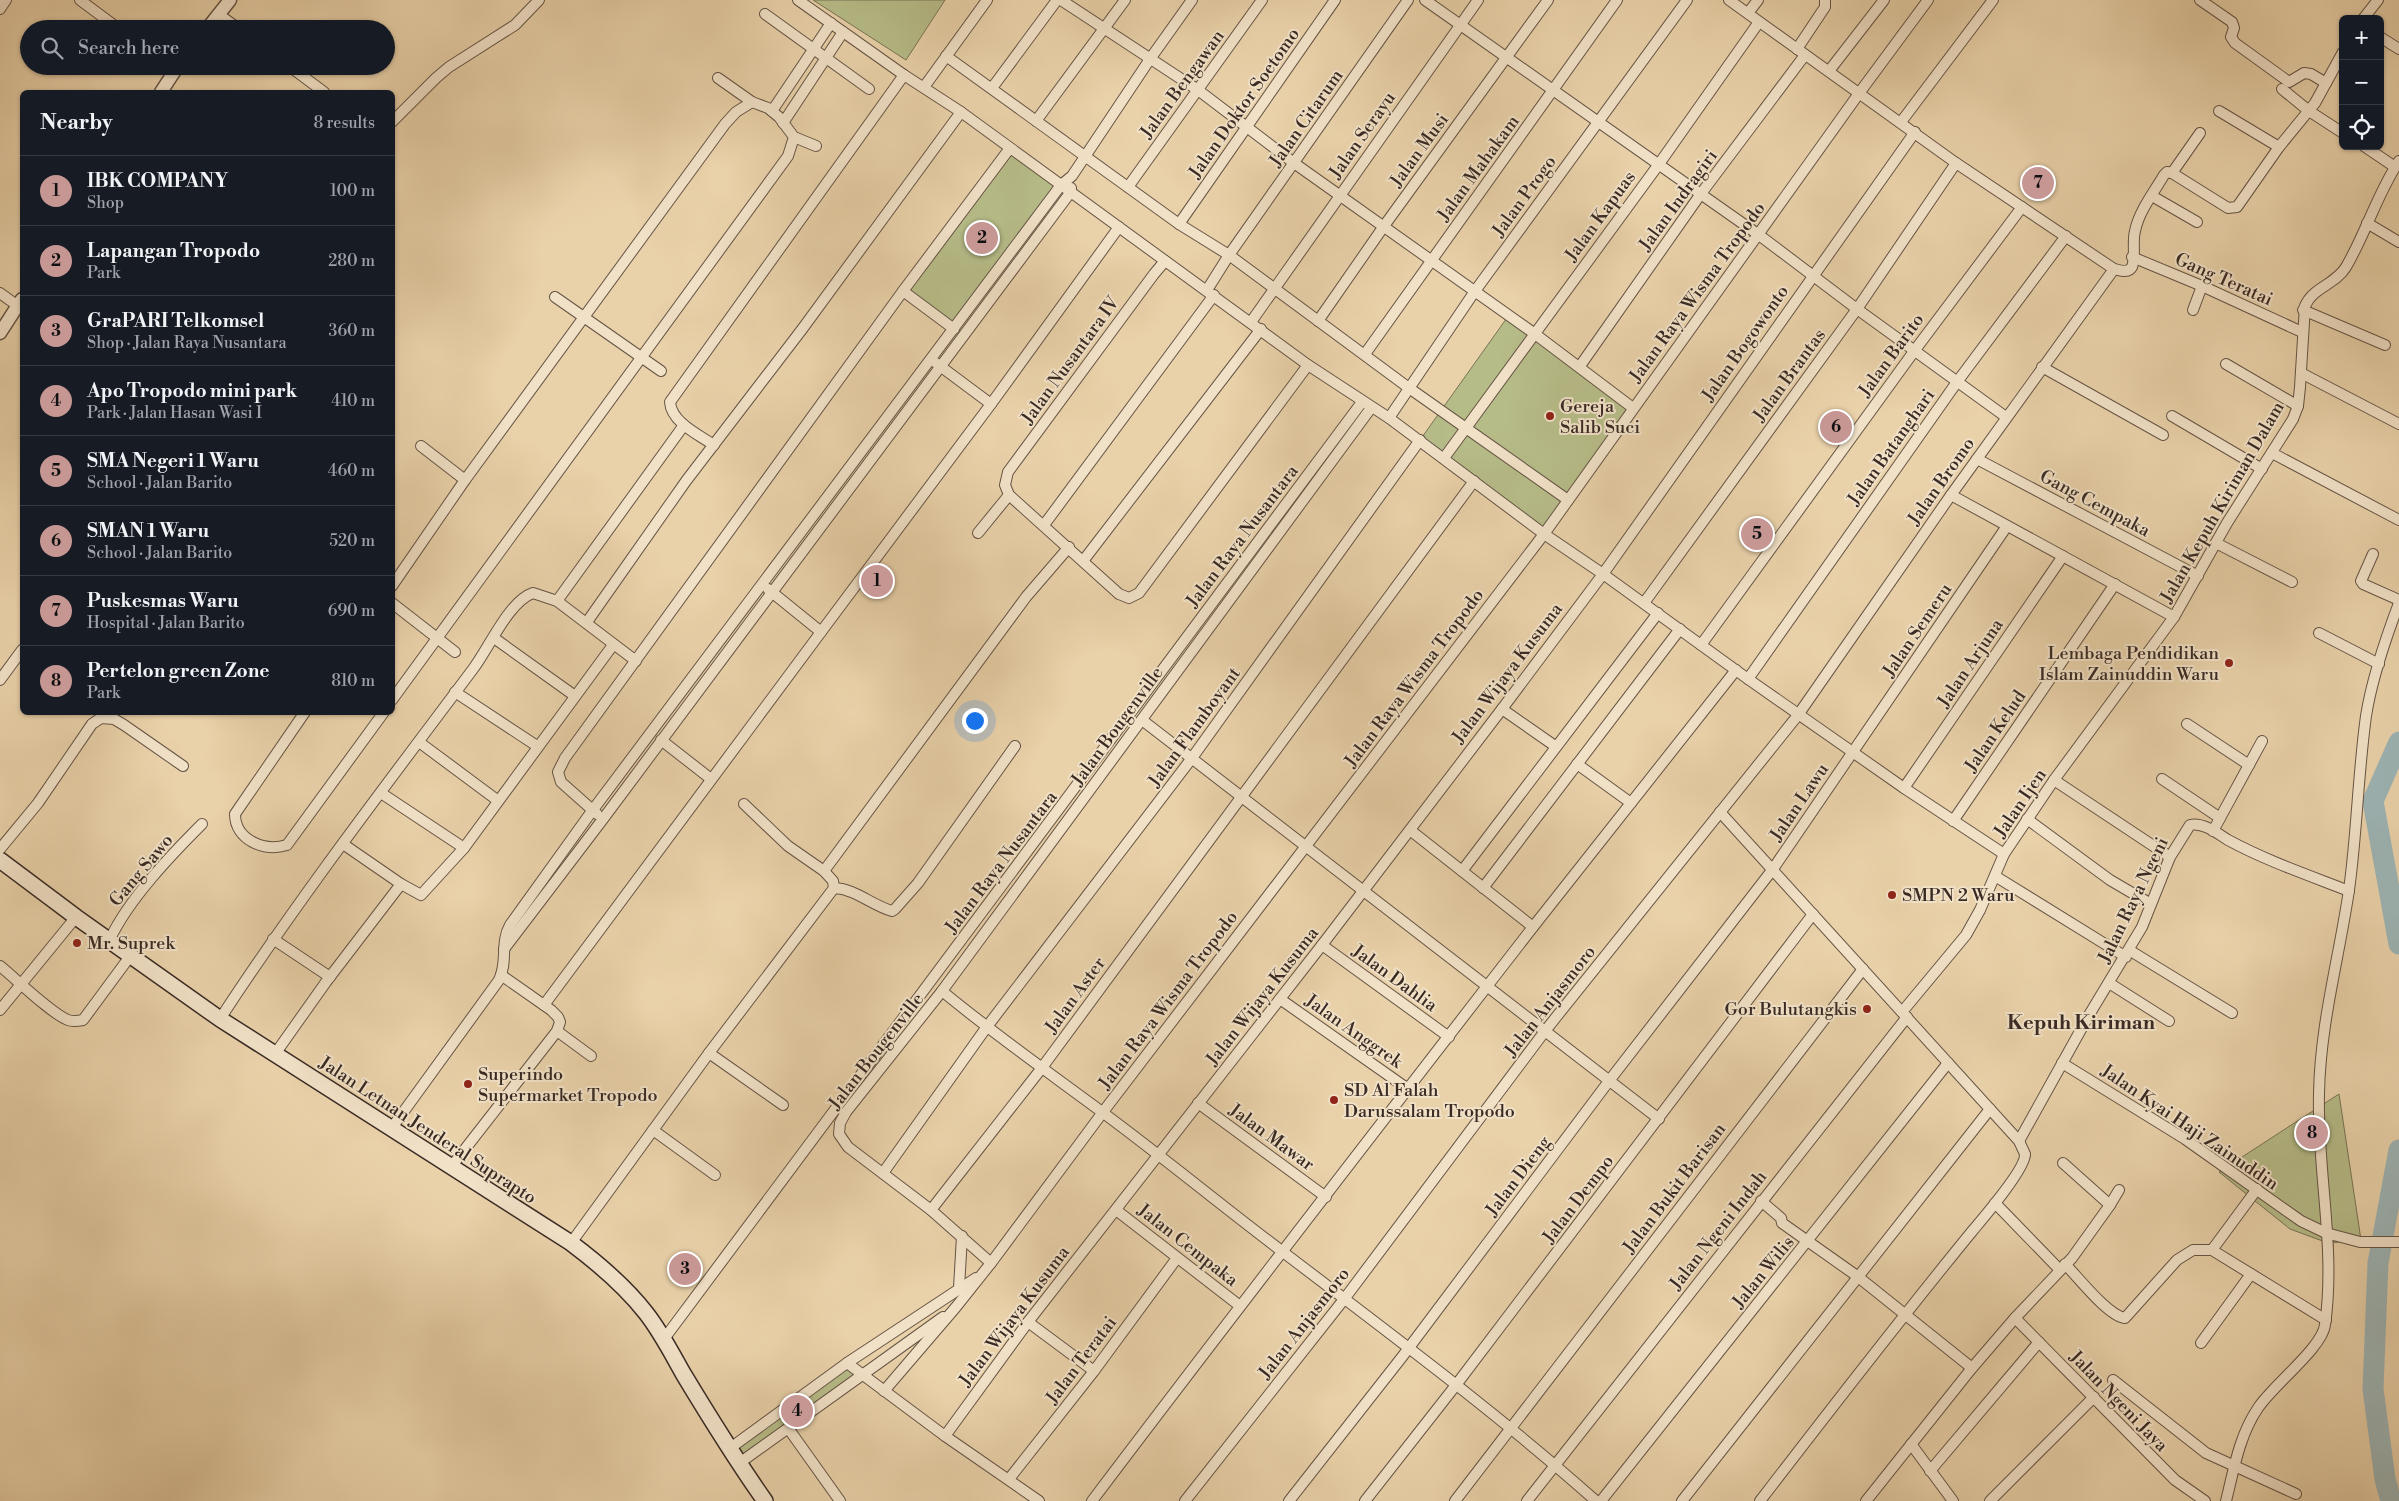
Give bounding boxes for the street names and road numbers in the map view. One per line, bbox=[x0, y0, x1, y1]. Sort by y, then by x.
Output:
street label: Jalan Doktor Soetomo bbox=[1183, 24, 1305, 184]
street label: Jalan Bengawan bbox=[1135, 25, 1230, 144]
street label: Jalan Citarum bbox=[1264, 65, 1349, 172]
street label: Jalan Serayu bbox=[1324, 87, 1401, 184]
street label: Jalan Musi bbox=[1384, 109, 1454, 192]
street label: Jalan Mahakam bbox=[1432, 111, 1525, 227]
street label: Jalan Indragiri bbox=[1633, 145, 1723, 256]
street label: Jalan Progo bbox=[1487, 151, 1562, 242]
street label: Jalan Kapuas bbox=[1559, 166, 1641, 267]
street label: Jalan Raya Wisma Tropodo bbox=[1624, 198, 1771, 388]
street label: Gang Teratai bbox=[2171, 248, 2276, 311]
street label: Jalan Bogowonto bbox=[1696, 281, 1794, 407]
street label: Jalan Nusantara IV bbox=[1016, 292, 1125, 430]
street label: Jalan Barito bbox=[1853, 309, 1929, 402]
street label: Jalan Brantas bbox=[1747, 324, 1831, 427]
street label: Jalan Batanghari bbox=[1842, 384, 1940, 511]
street label: Jalan Kepuh Kiriman Dalam bbox=[2155, 397, 2290, 608]
street label: Jalan Bromo bbox=[1902, 433, 1980, 530]
street label: Jalan Raya Nusantara bbox=[1181, 460, 1304, 613]
street label: Gang Cempaka bbox=[2036, 465, 2155, 543]
street label: Jalan Semeru bbox=[1877, 578, 1958, 682]
street label: Jalan Raya Wisma Tropodo bbox=[1339, 585, 1489, 773]
street label: Jalan Wijaya Kusuma bbox=[1446, 598, 1568, 749]
street label: Jalan Arjuna bbox=[1932, 614, 2009, 713]
street label: Jalan Bougenville bbox=[1066, 662, 1168, 791]
street label: Jalan Flamboyant bbox=[1143, 662, 1246, 793]
street label: Jalan Kelud bbox=[1959, 685, 2032, 777]
street label: Jalan Lawu bbox=[1764, 758, 1834, 847]
street label: Jalan Ijen bbox=[1988, 764, 2052, 843]
street label: Jalan Raya Nusantara bbox=[940, 786, 1063, 939]
street label: Gang Sawo bbox=[104, 829, 178, 911]
street label: Jalan Raya Ngeni bbox=[2093, 833, 2174, 968]
street label: Jalan Raya Wisma Tropodo bbox=[1093, 907, 1243, 1095]
street label: Jalan Wijaya Kusuma bbox=[1200, 922, 1324, 1071]
street label: Jalan Dahlia bbox=[1347, 939, 1443, 1018]
street label: Jalan Anjasmoro bbox=[1499, 941, 1601, 1062]
street label: Jalan Aster bbox=[1039, 952, 1111, 1039]
street label: Jalan Bougenville bbox=[823, 988, 929, 1115]
street label: Jalan Anggrek bbox=[1300, 989, 1408, 1074]
street label: Jalan Letnan Jenderal Suprapto bbox=[314, 1051, 541, 1209]
street label: Jalan Kyai Haji Zainuddin bbox=[2096, 1059, 2283, 1196]
street label: Jalan Mawar bbox=[1224, 1098, 1319, 1176]
street label: Jalan Bukit Barisan bbox=[1617, 1118, 1731, 1259]
street label: Jalan Dieng bbox=[1480, 1131, 1556, 1222]
street label: Jalan Dempo bbox=[1537, 1150, 1619, 1249]
street label: Jalan Ngeni Indah bbox=[1664, 1166, 1772, 1295]
street label: Jalan Cempaka bbox=[1132, 1198, 1243, 1292]
street label: Jalan Wilis bbox=[1727, 1231, 1800, 1314]
street label: Jalan Wijaya Kusuma bbox=[953, 1241, 1075, 1392]
street label: Jalan Anjasmoro bbox=[1253, 1263, 1355, 1384]
street label: Jalan Teratai bbox=[1040, 1312, 1122, 1410]
street label: Jalan Ngeni Jaya bbox=[2064, 1345, 2173, 1457]

